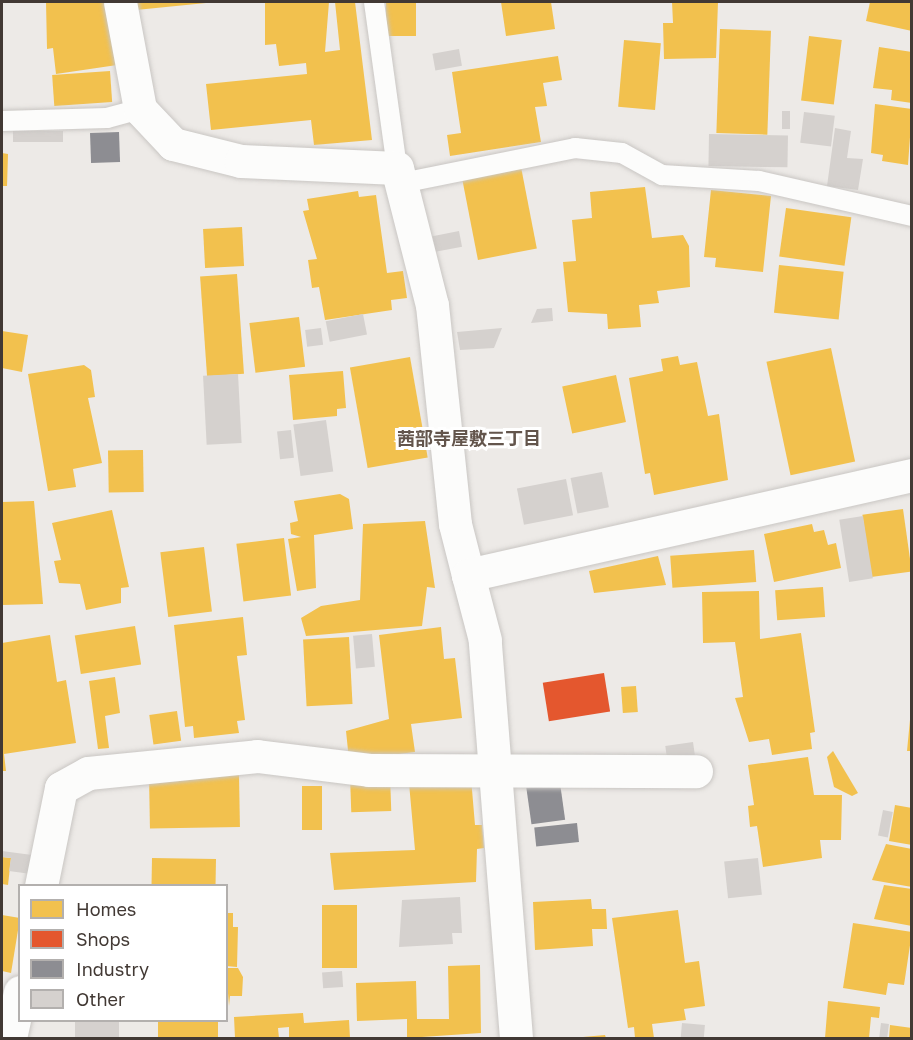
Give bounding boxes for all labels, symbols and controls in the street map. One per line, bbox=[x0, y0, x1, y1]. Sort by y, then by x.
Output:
district label: 茜部寺屋敷三丁目 bbox=[397, 427, 541, 449]
legend bbox=[18, 884, 228, 1022]
text: Homes bbox=[76, 898, 136, 920]
text: Shops bbox=[76, 928, 130, 950]
text: Industry bbox=[76, 958, 149, 980]
text: Other bbox=[76, 988, 125, 1010]

